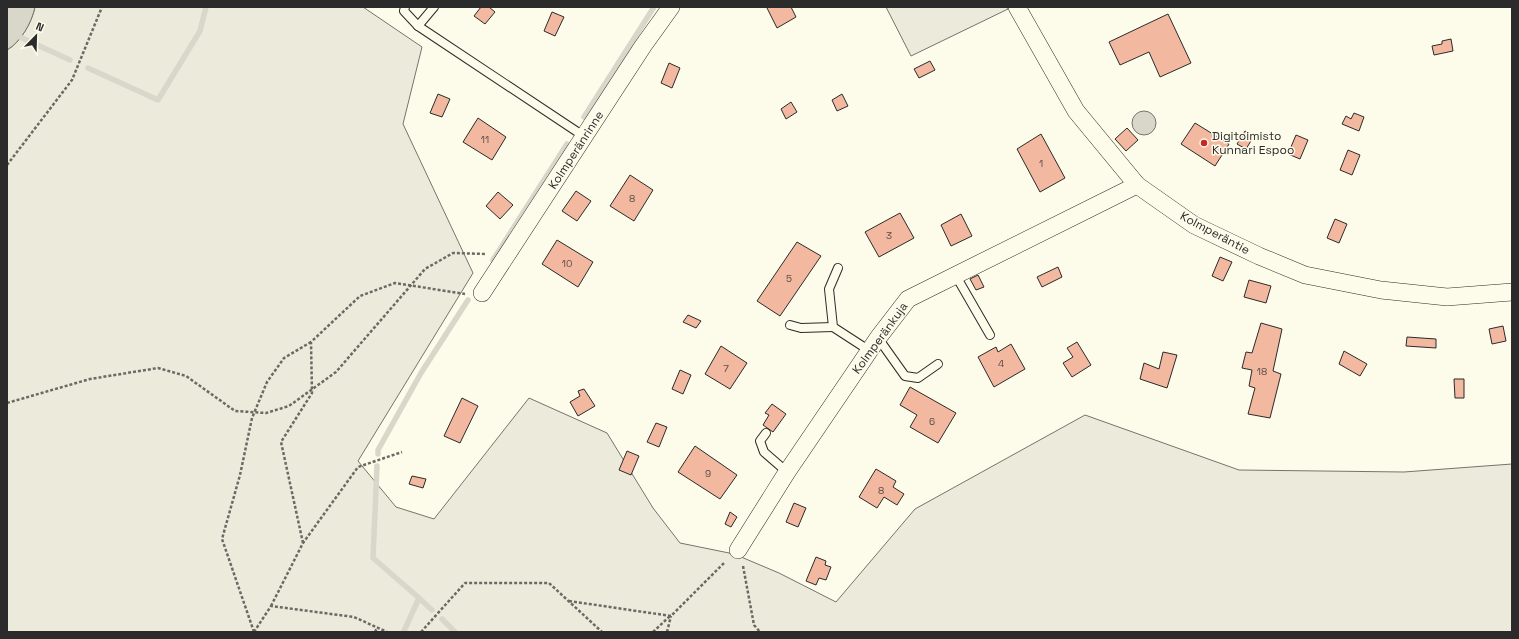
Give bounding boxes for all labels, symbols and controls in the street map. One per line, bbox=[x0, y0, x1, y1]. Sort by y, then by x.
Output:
north arrow bbox=[16, 16, 56, 56]
text: N bbox=[34, 19, 46, 35]
street label: Kolmperänrinne bbox=[545, 108, 607, 192]
place label: Digitoimisto Kunnari Espoo bbox=[1212, 128, 1294, 158]
house number: 11 bbox=[481, 133, 489, 146]
marker: Digitoimisto Kunnari Espoo bbox=[1199, 138, 1209, 148]
house number: 1 bbox=[1039, 157, 1043, 170]
house number: 8 bbox=[629, 192, 635, 205]
street label: Kolmperäntie bbox=[1177, 208, 1253, 258]
house number: 3 bbox=[886, 229, 892, 242]
house number: 10 bbox=[562, 257, 572, 270]
house number: 5 bbox=[786, 272, 792, 285]
street label: Kolmperänkuja bbox=[849, 299, 911, 377]
house number: 4 bbox=[998, 357, 1004, 370]
house number: 7 bbox=[723, 362, 729, 375]
house number: 18 bbox=[1257, 365, 1267, 378]
house number: 6 bbox=[929, 415, 935, 428]
house number: 9 bbox=[705, 467, 711, 480]
house number: 8 bbox=[878, 484, 884, 497]

